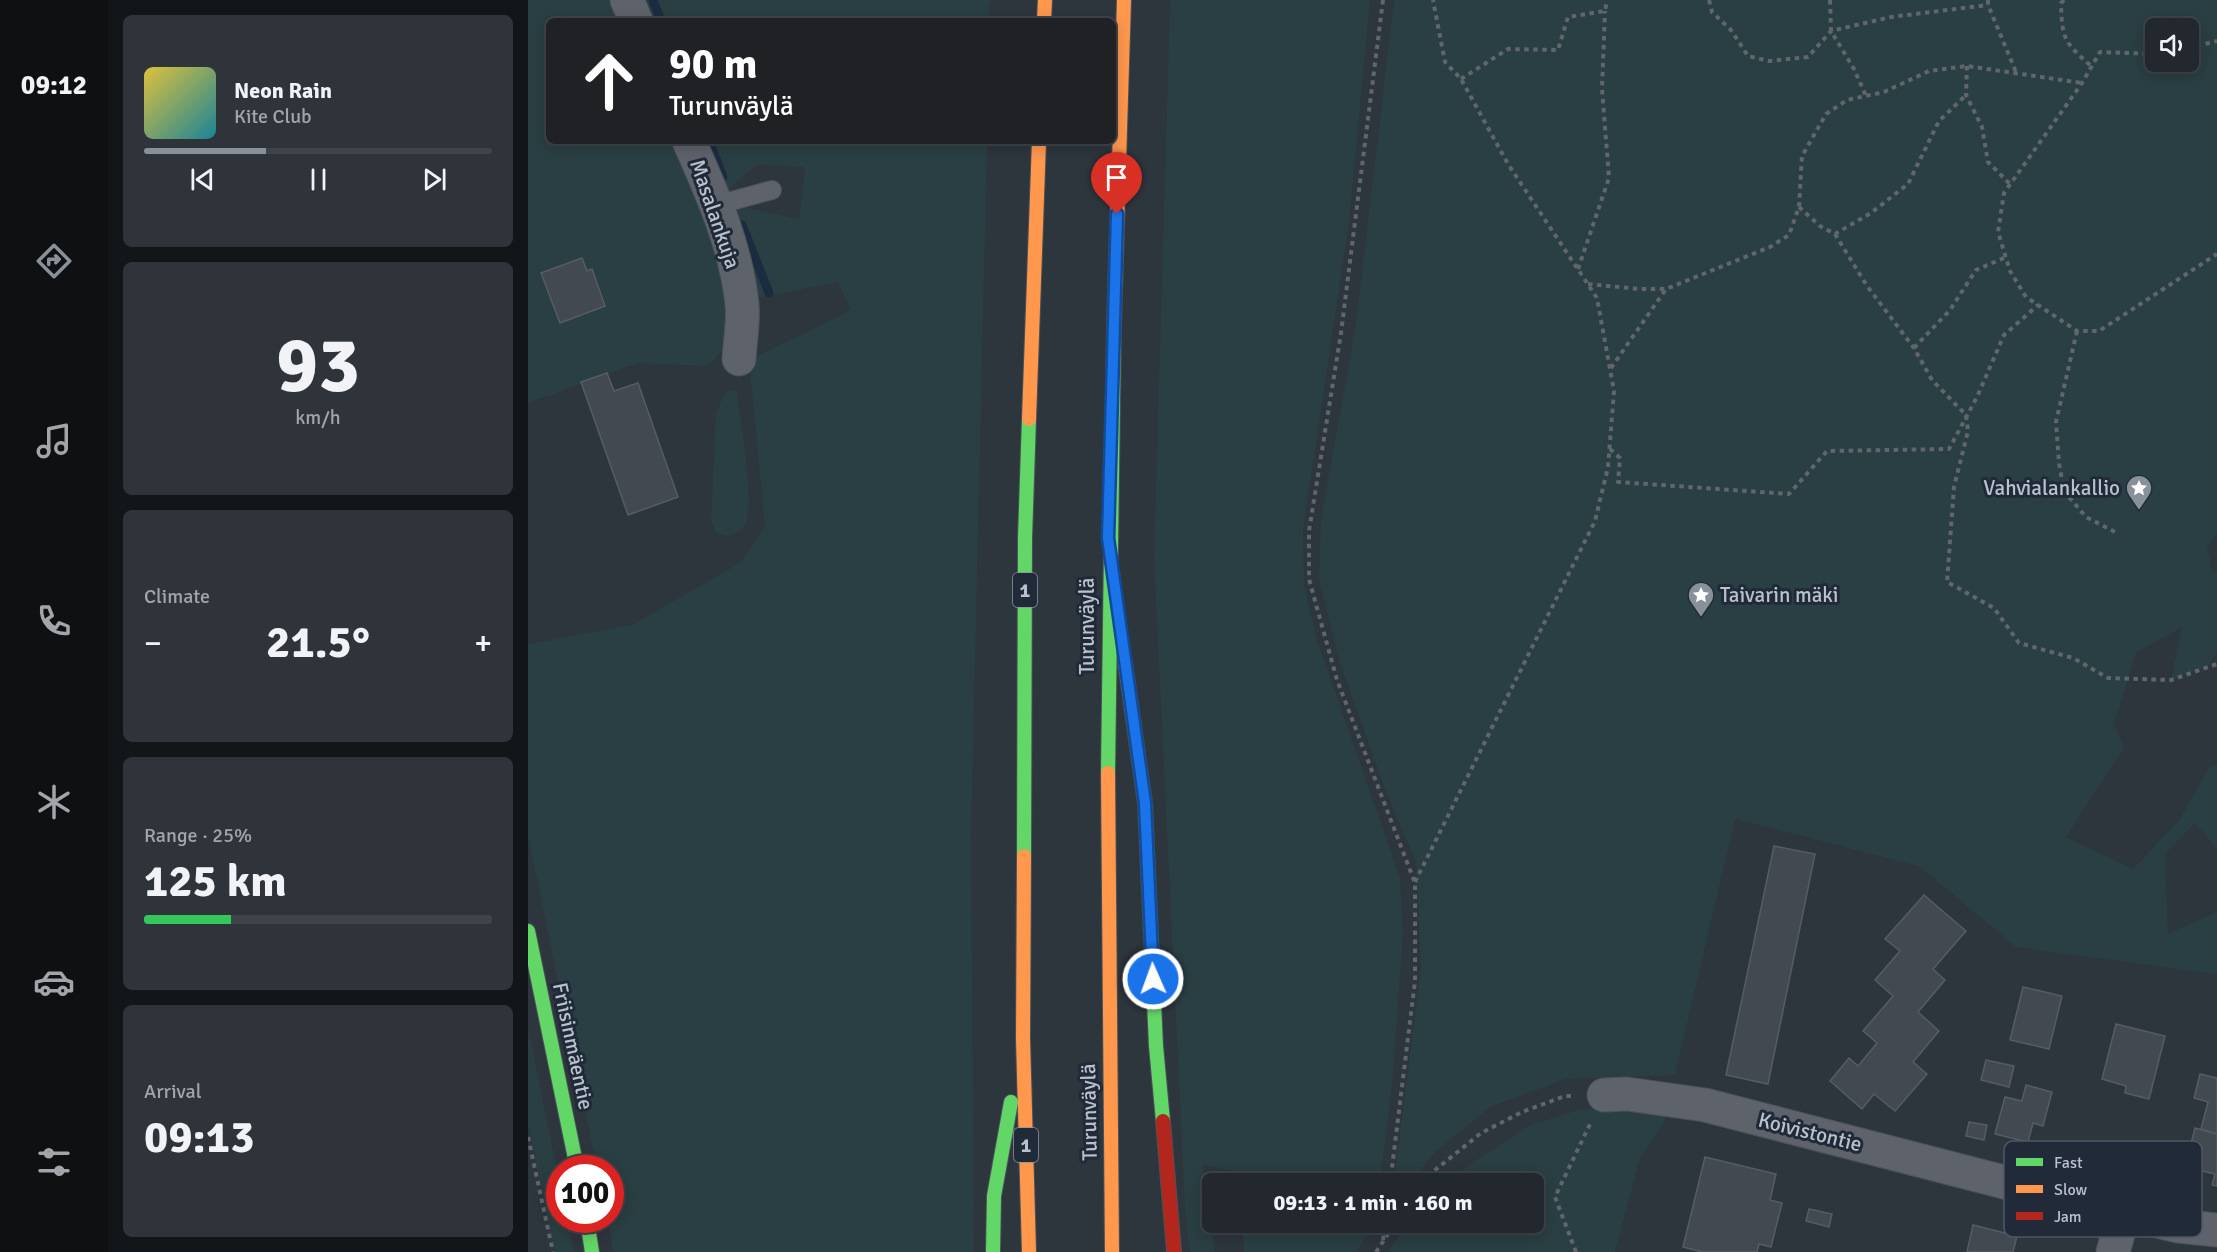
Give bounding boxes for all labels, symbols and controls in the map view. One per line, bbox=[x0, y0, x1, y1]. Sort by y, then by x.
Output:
map controls bbox=[2145, 18, 2199, 72]
button: sound bbox=[2145, 18, 2199, 72]
text: 90 m bbox=[669, 39, 758, 90]
icon: ahead bbox=[570, 42, 648, 120]
text: 09:12 bbox=[21, 69, 87, 102]
text: Neon Rain bbox=[234, 77, 332, 104]
text: Turunväylä bbox=[669, 90, 794, 123]
text: Kite Club bbox=[234, 104, 312, 129]
pin bbox=[1091, 152, 1142, 214]
street label: Masalankuja bbox=[684, 156, 746, 272]
icon: arrive bbox=[1100, 161, 1133, 194]
icon: previous bbox=[186, 163, 219, 196]
icon: pause bbox=[302, 163, 335, 196]
icon: next bbox=[418, 163, 451, 196]
icon: directions bbox=[33, 240, 75, 282]
text: 93 bbox=[276, 318, 360, 414]
text: km/h bbox=[295, 405, 341, 430]
icon: music bbox=[33, 420, 75, 462]
place icon: Vahvialankallio bbox=[2124, 473, 2154, 511]
place label: Vahvialankallio bbox=[1983, 475, 2120, 501]
road number: 1 bbox=[1013, 573, 1037, 607]
street label: Turunväylä bbox=[1074, 577, 1100, 675]
place icon: Taivarin mäki bbox=[1686, 580, 1716, 618]
place label: Taivarin mäki bbox=[1720, 582, 1838, 608]
text: Climate bbox=[144, 584, 210, 609]
icon: phone bbox=[33, 600, 75, 642]
text: 21.5° bbox=[266, 615, 370, 670]
text: − bbox=[144, 623, 162, 664]
text: + bbox=[474, 623, 492, 664]
icon: climate bbox=[33, 781, 75, 823]
text: Range · 25% bbox=[144, 823, 252, 848]
text: 125 km bbox=[144, 854, 287, 909]
position arrow bbox=[1121, 947, 1185, 1011]
icon: car bbox=[33, 961, 75, 1003]
street label: Friisinmäentie bbox=[547, 980, 599, 1112]
street label: Turunväylä bbox=[1075, 1063, 1103, 1161]
text: Arrival bbox=[144, 1079, 202, 1104]
street label: Koivistontie bbox=[1755, 1107, 1865, 1157]
text: 09:13 bbox=[144, 1110, 254, 1165]
road number: 1 bbox=[1014, 1128, 1038, 1162]
icon: filters bbox=[33, 1141, 75, 1183]
legend bbox=[2004, 1141, 2202, 1237]
text: Fast bbox=[2054, 1153, 2083, 1173]
speed limit sign: 100 bbox=[546, 1155, 624, 1233]
text: Slow bbox=[2054, 1180, 2088, 1200]
text: 09:13 · 1 min · 160 m bbox=[1273, 1189, 1473, 1216]
text: Jam bbox=[2054, 1207, 2082, 1227]

